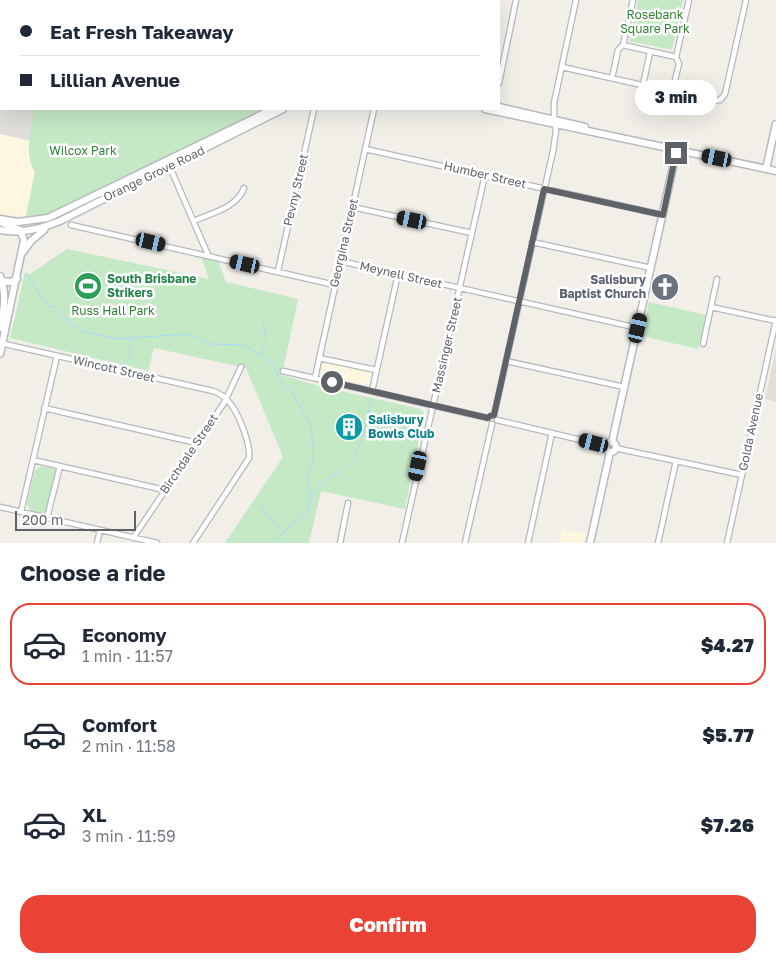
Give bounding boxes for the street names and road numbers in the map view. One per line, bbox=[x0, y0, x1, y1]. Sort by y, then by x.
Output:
street label: Orange Grove Road bbox=[101, 143, 207, 205]
street label: Pevny Street bbox=[280, 152, 311, 227]
street label: Humber Street bbox=[442, 158, 528, 191]
street label: Georgina Street bbox=[326, 197, 361, 289]
street label: Meynell Street bbox=[358, 258, 444, 291]
street label: Massinger Street bbox=[428, 295, 465, 394]
street label: Wincott Street bbox=[72, 352, 157, 385]
street label: Golda Avenue bbox=[735, 392, 766, 472]
street label: Birchdale Street bbox=[156, 411, 221, 497]

